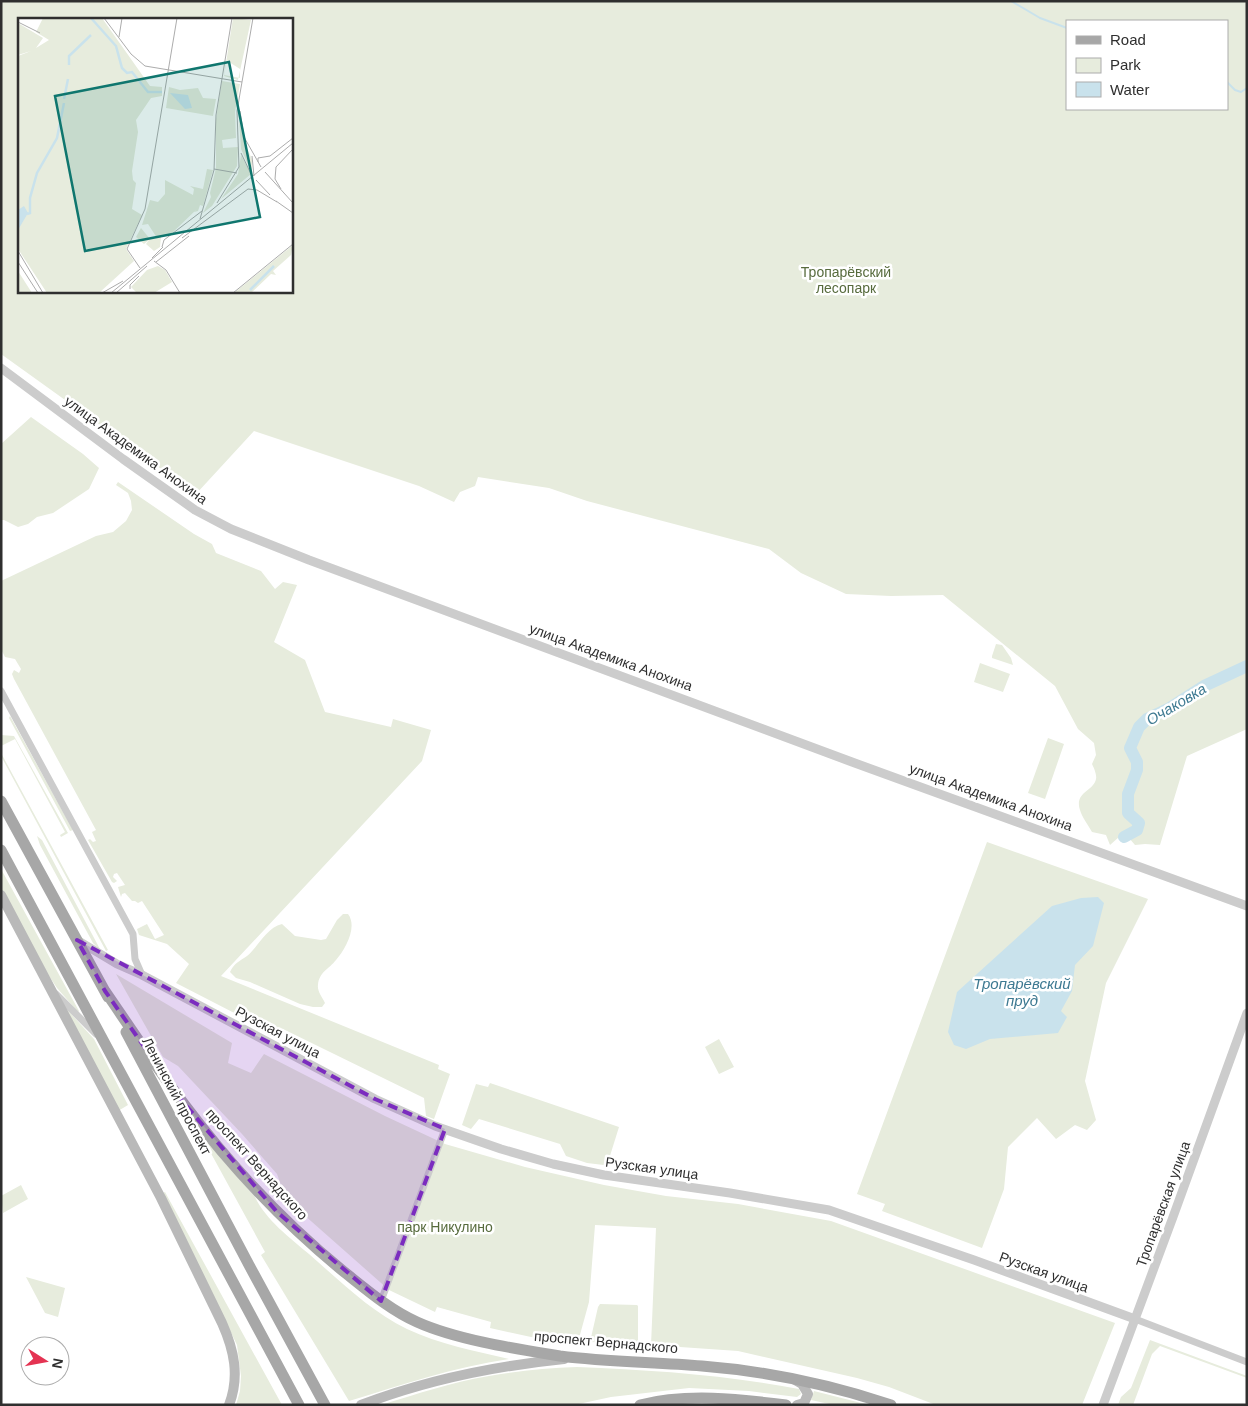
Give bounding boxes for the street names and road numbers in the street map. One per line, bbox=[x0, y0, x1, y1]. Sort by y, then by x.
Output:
street label: улица Академика Анохина bbox=[62, 393, 211, 507]
street label: улица Академика Анохина bbox=[527, 620, 695, 694]
street label: улица Академика Анохина bbox=[907, 760, 1075, 834]
street label: Рузская улица bbox=[233, 1003, 323, 1061]
street label: Ленинский проспект bbox=[139, 1034, 215, 1158]
street label: проспект Вернадского bbox=[203, 1105, 311, 1223]
street label: Тропарёвская улица bbox=[1133, 1139, 1193, 1269]
street label: Рузская улица bbox=[604, 1154, 700, 1182]
street label: Рузская улица bbox=[997, 1248, 1091, 1296]
street label: проспект Вернадского bbox=[533, 1328, 679, 1356]

